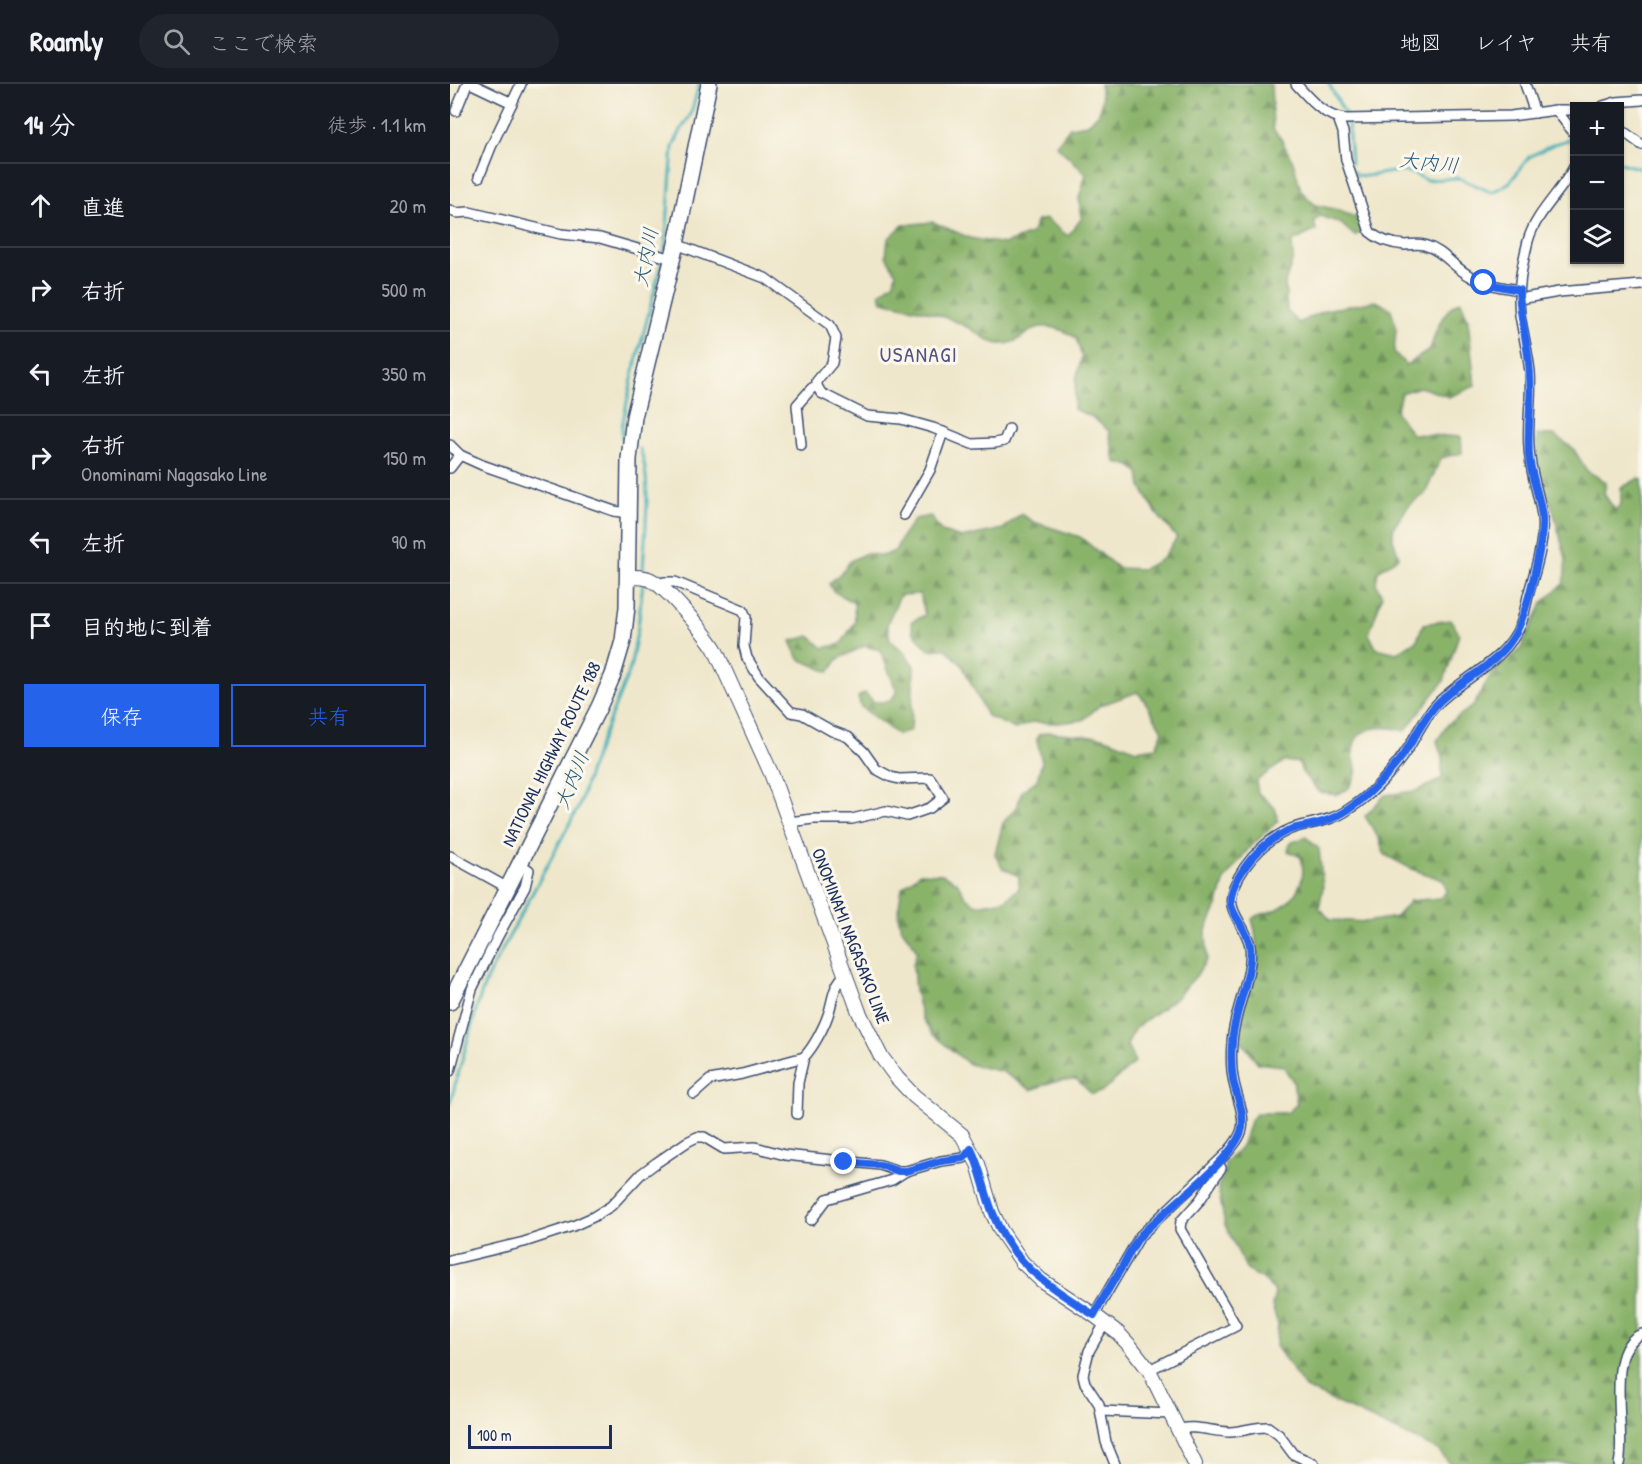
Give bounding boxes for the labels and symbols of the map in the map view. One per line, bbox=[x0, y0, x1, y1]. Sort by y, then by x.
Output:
water label: 大内川 bbox=[1398, 145, 1460, 179]
water label: 大内川 bbox=[626, 225, 664, 289]
route start bbox=[1470, 269, 1496, 295]
district label: USANAGI bbox=[880, 340, 958, 369]
street label: NATIONAL HIGHWAY ROUTE 188 bbox=[495, 657, 607, 851]
water label: 大内川 bbox=[547, 747, 595, 813]
street label: ONOMINAMI NAGASAKO LINE bbox=[806, 844, 896, 1028]
route end bbox=[830, 1148, 856, 1174]
scale bar bbox=[468, 1422, 612, 1450]

